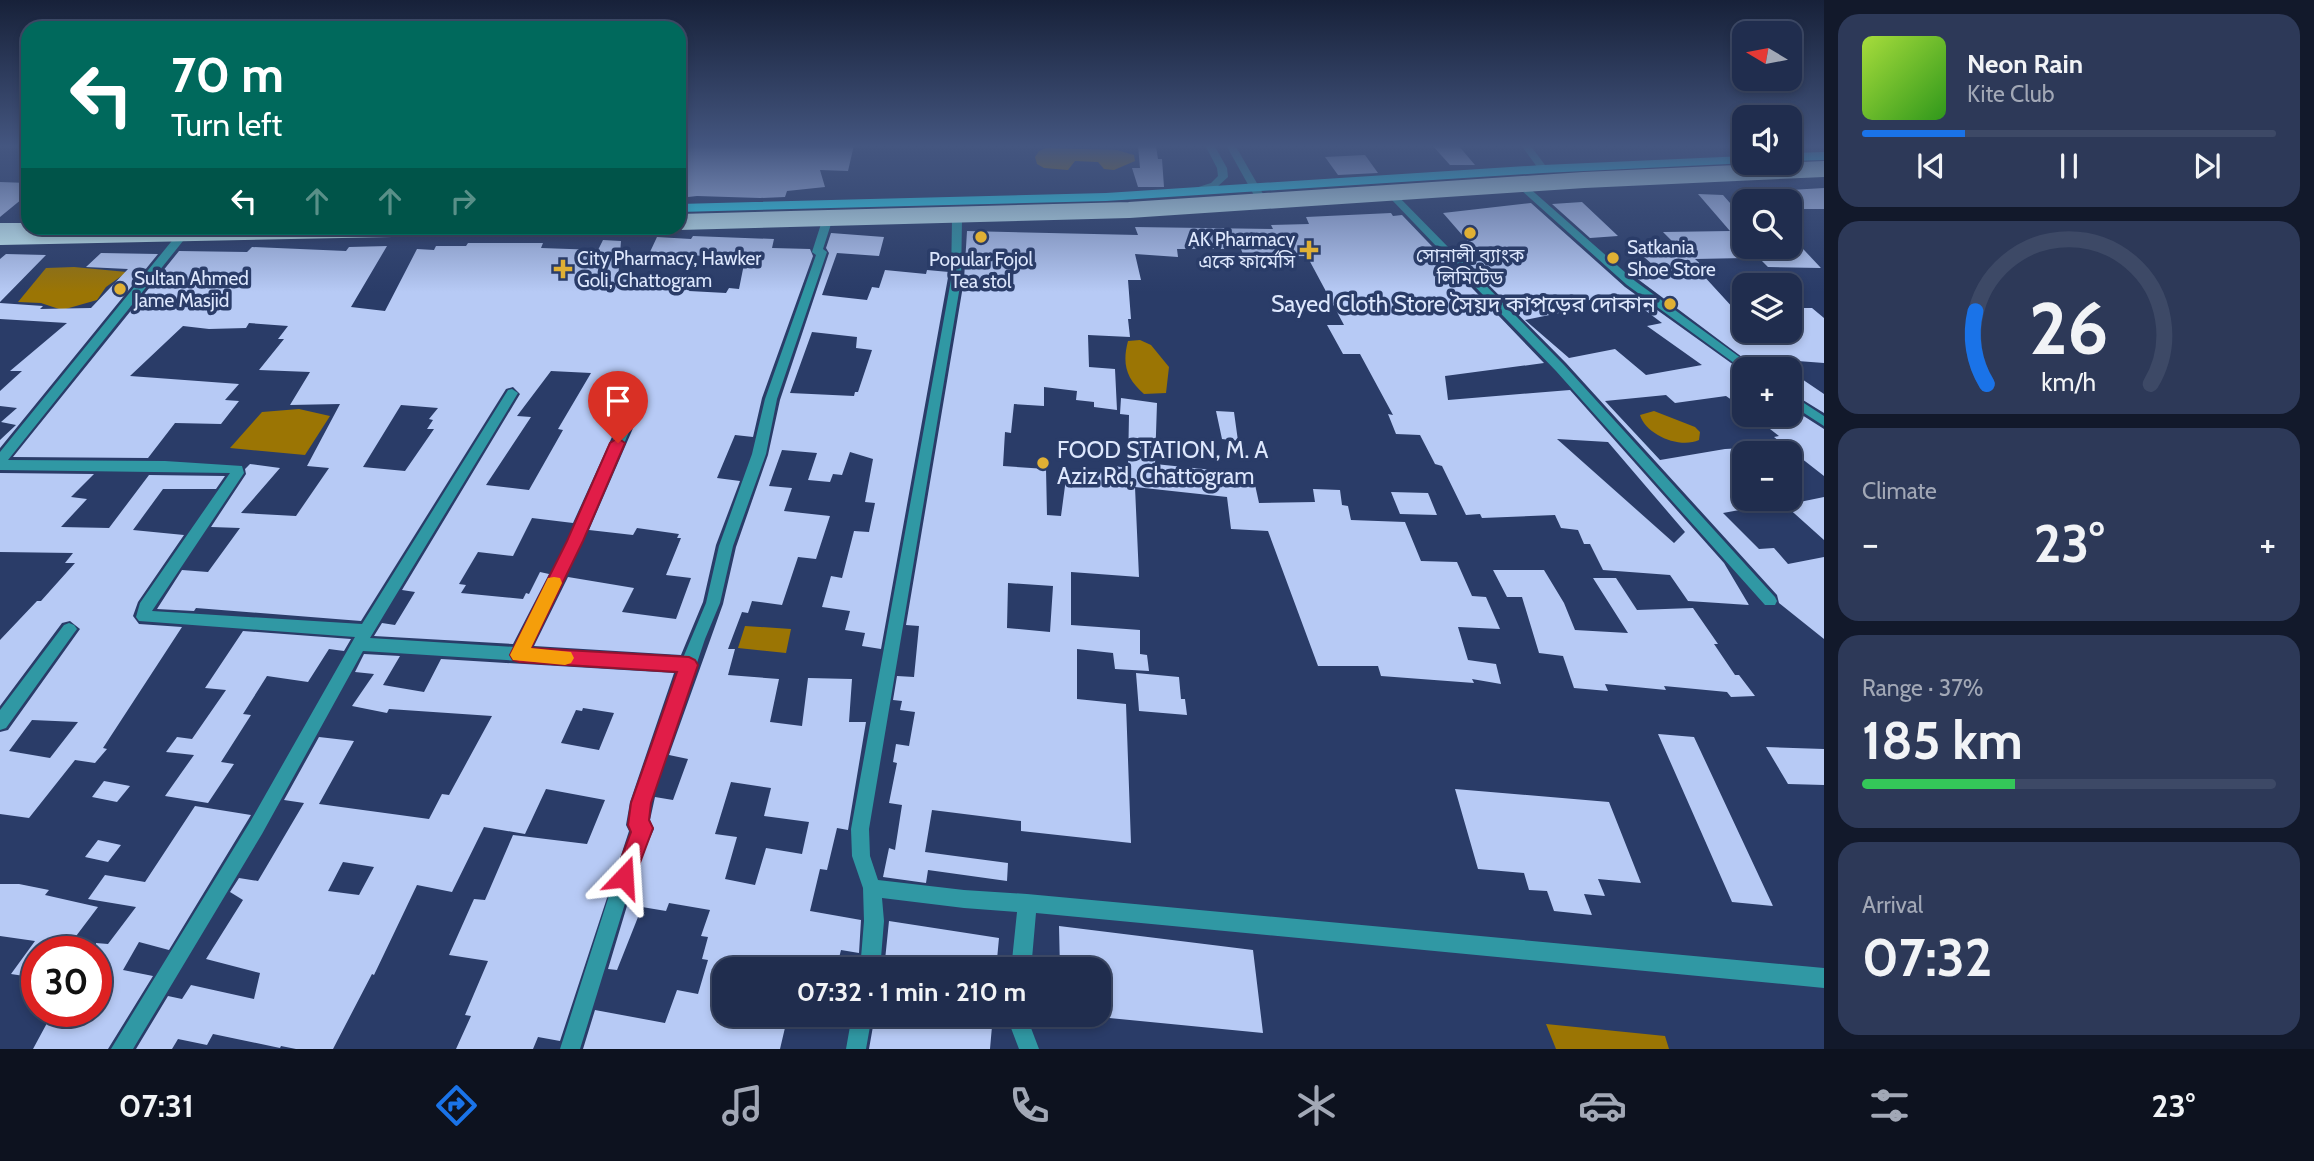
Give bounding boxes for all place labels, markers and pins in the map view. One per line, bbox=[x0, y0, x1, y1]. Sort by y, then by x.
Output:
marker: সোনালী ব্যাংক লিমিটেড bbox=[1462, 225, 1478, 241]
place label: AK Pharmacy একে ফার্মেসি bbox=[1188, 228, 1296, 273]
marker: Popular Fojol Tea stol bbox=[973, 229, 989, 245]
place label: Satkania Shoe Store bbox=[1627, 236, 1716, 281]
marker: AK Pharmacy একে ফার্মেসি bbox=[1301, 242, 1317, 258]
place label: সোনালী ব্যাংক লিমিটেড bbox=[1416, 244, 1525, 289]
place label: City Pharmacy, Hawker Goli, Chattogram bbox=[577, 247, 761, 292]
place label: Popular Fojol Tea stol bbox=[929, 248, 1034, 293]
marker: Satkania Shoe Store bbox=[1605, 250, 1621, 266]
marker: City Pharmacy, Hawker Goli, Chattogram bbox=[555, 261, 571, 277]
place label: Sultan Ahmed Jame Masjid bbox=[133, 267, 249, 312]
marker: Sultan Ahmed Jame Masjid bbox=[112, 281, 128, 297]
place label: Sayed Cloth Store সৈয়দ কাপড়ের দোকান bbox=[1271, 290, 1657, 318]
marker: Sayed Cloth Store সৈয়দ কাপড়ের দোকান bbox=[1662, 296, 1678, 312]
pin bbox=[588, 371, 648, 443]
place label: FOOD STATION, M. A Aziz Rd, Chattogram bbox=[1057, 436, 1269, 490]
marker: FOOD STATION, M. A Aziz Rd, Chattogram bbox=[1035, 455, 1051, 471]

